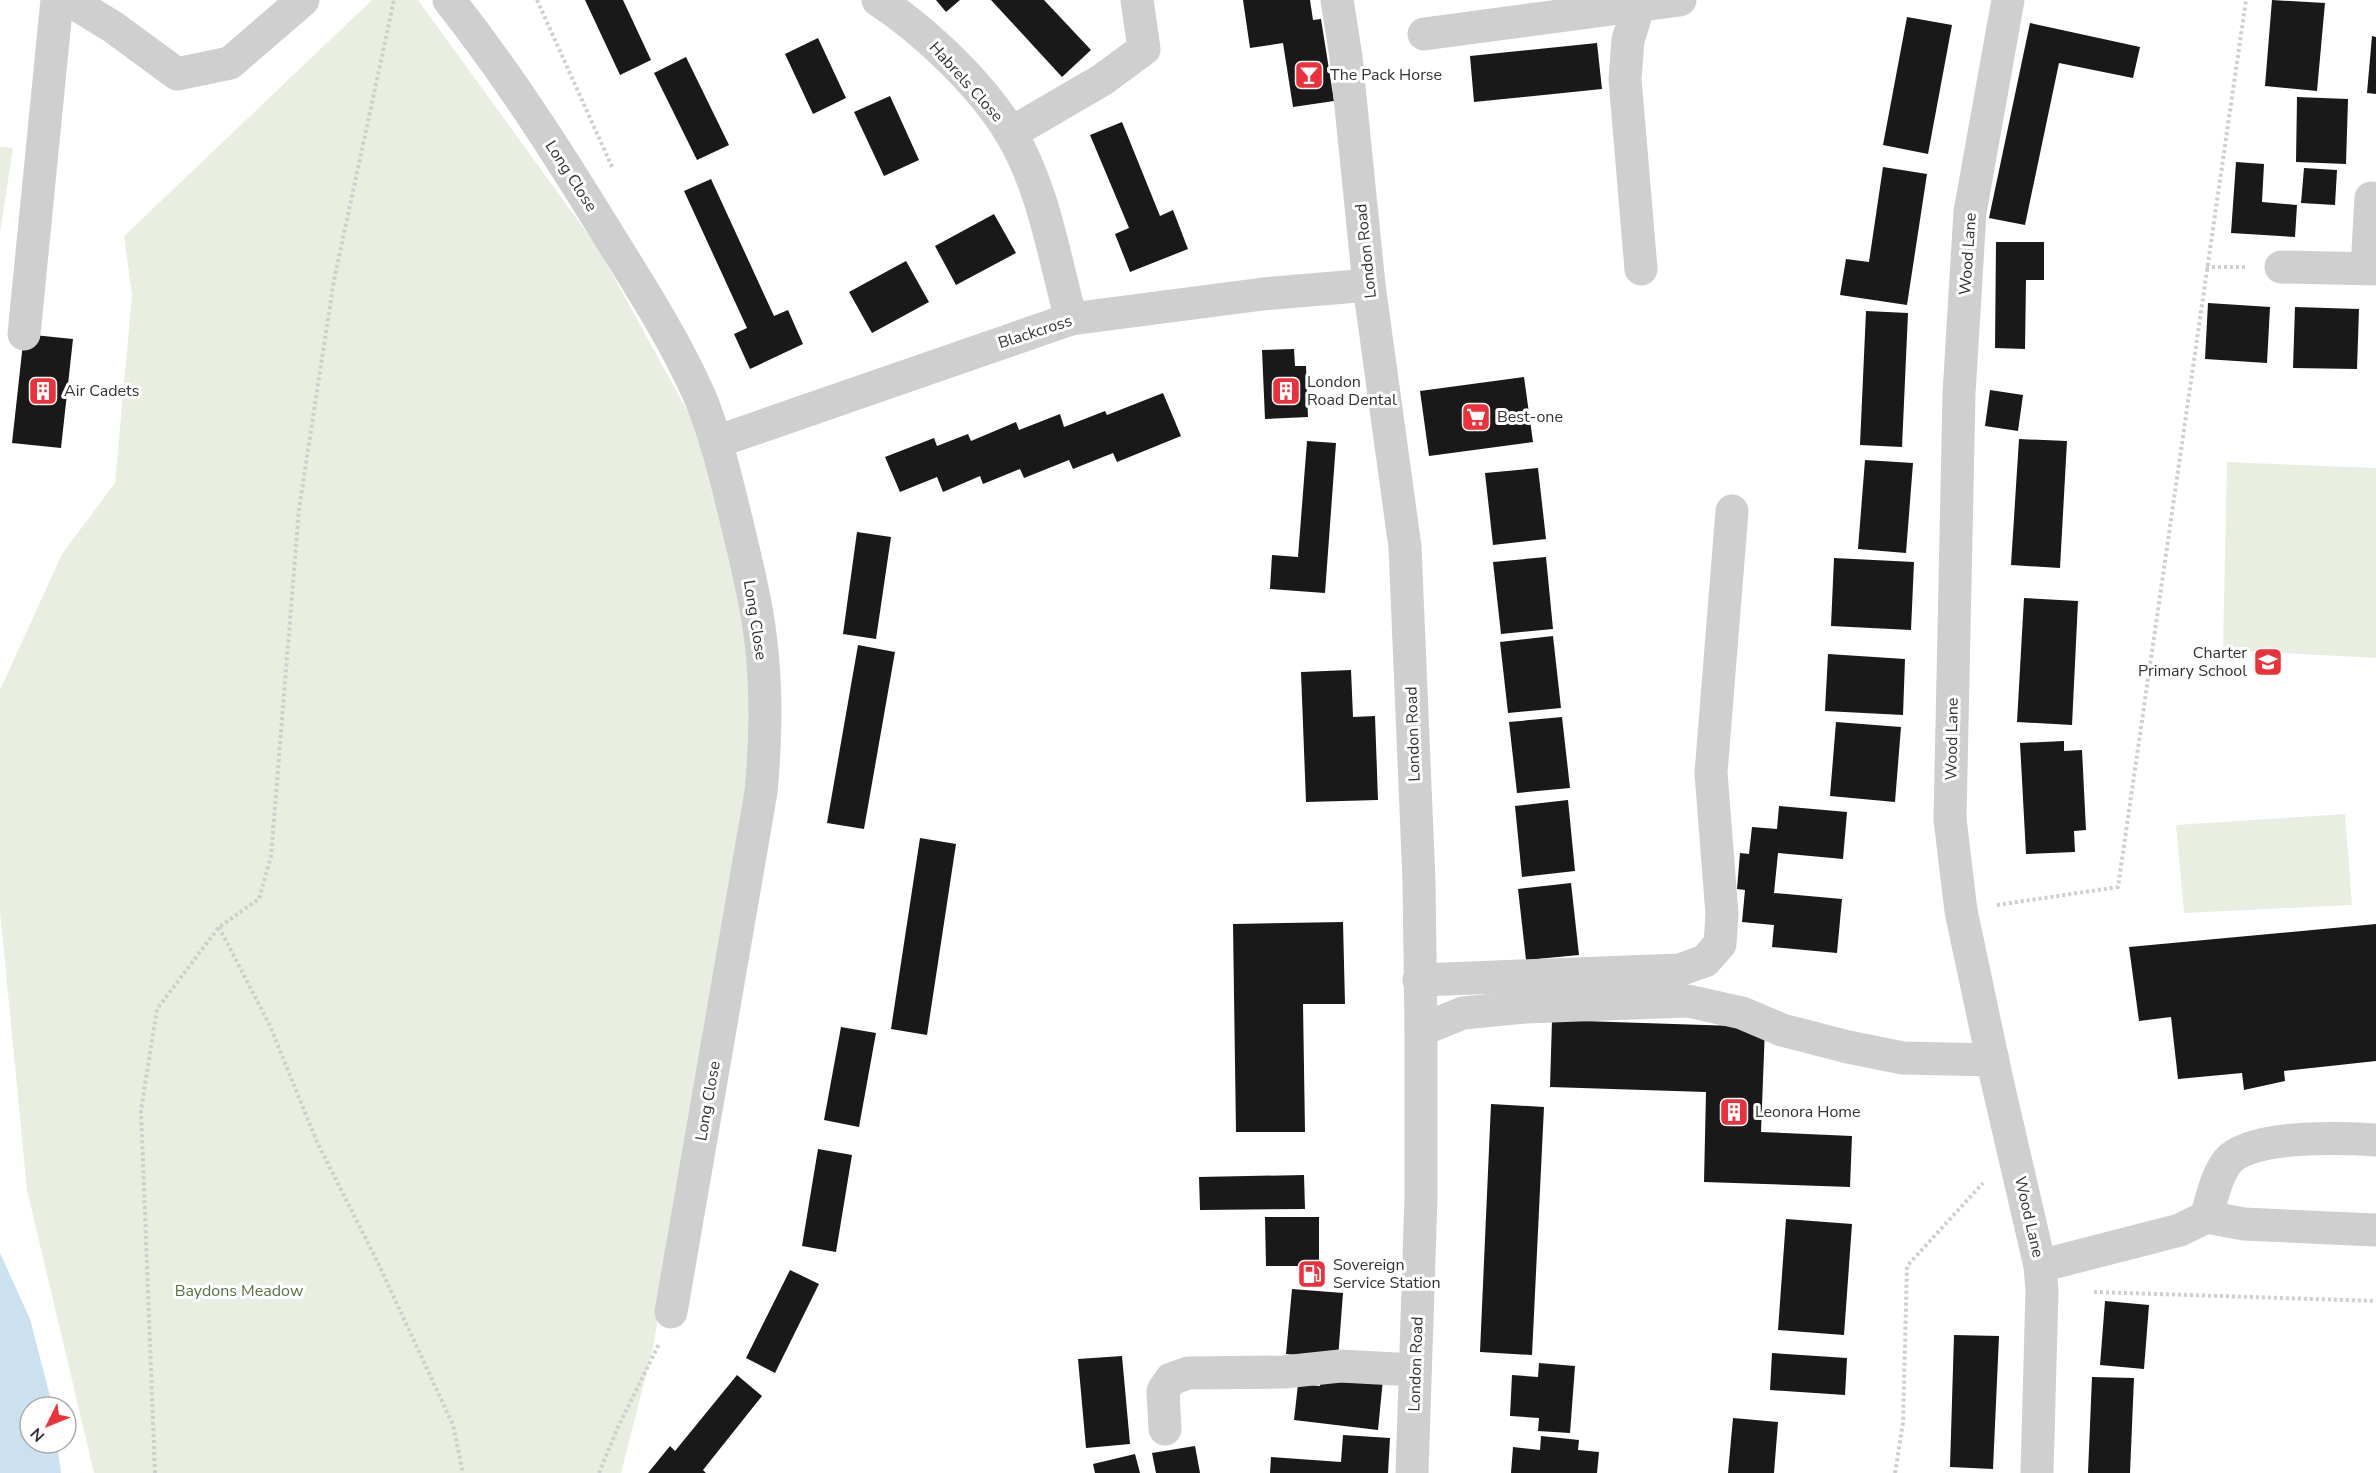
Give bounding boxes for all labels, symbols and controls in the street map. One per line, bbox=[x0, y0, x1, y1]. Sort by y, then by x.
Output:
street label: Habrels Close bbox=[924, 37, 1008, 127]
bar icon: The Pack Horse bbox=[1293, 59, 1325, 91]
place label: The Pack Horse bbox=[1330, 64, 1442, 86]
street label: Long Close bbox=[540, 136, 602, 216]
street label: London Road bbox=[1350, 202, 1382, 300]
street label: Wood Lane bbox=[1954, 212, 1982, 296]
street label: Blackcross bbox=[995, 310, 1075, 354]
place label: London Road Dental bbox=[1307, 371, 1397, 411]
building icon: Air Cadets bbox=[27, 375, 59, 407]
building icon: London Road Dental bbox=[1270, 375, 1302, 407]
place label: Air Cadets bbox=[64, 380, 139, 402]
supermarket icon: Best-one bbox=[1460, 401, 1492, 433]
place label: Best-one bbox=[1497, 406, 1563, 428]
street label: Long Close bbox=[738, 578, 772, 662]
place label: Charter Primary School bbox=[2138, 642, 2247, 682]
school or university icon: Charter Primary School bbox=[2252, 646, 2284, 678]
street label: London Road bbox=[1400, 686, 1426, 782]
street label: Wood Lane bbox=[1940, 697, 1964, 781]
street label: Long Close bbox=[690, 1059, 726, 1143]
building icon: Leonora Home bbox=[1718, 1096, 1750, 1128]
place label: Leonora Home bbox=[1755, 1101, 1861, 1123]
street label: Wood Lane bbox=[2009, 1174, 2049, 1260]
place label: Sovereign Service Station bbox=[1333, 1254, 1441, 1294]
fuel station icon: Sovereign Service Station bbox=[1296, 1258, 1328, 1290]
park label: Baydons Meadow bbox=[175, 1280, 304, 1302]
street label: London Road bbox=[1403, 1316, 1429, 1412]
north arrow bbox=[18, 1395, 78, 1455]
text: N bbox=[26, 1423, 50, 1446]

